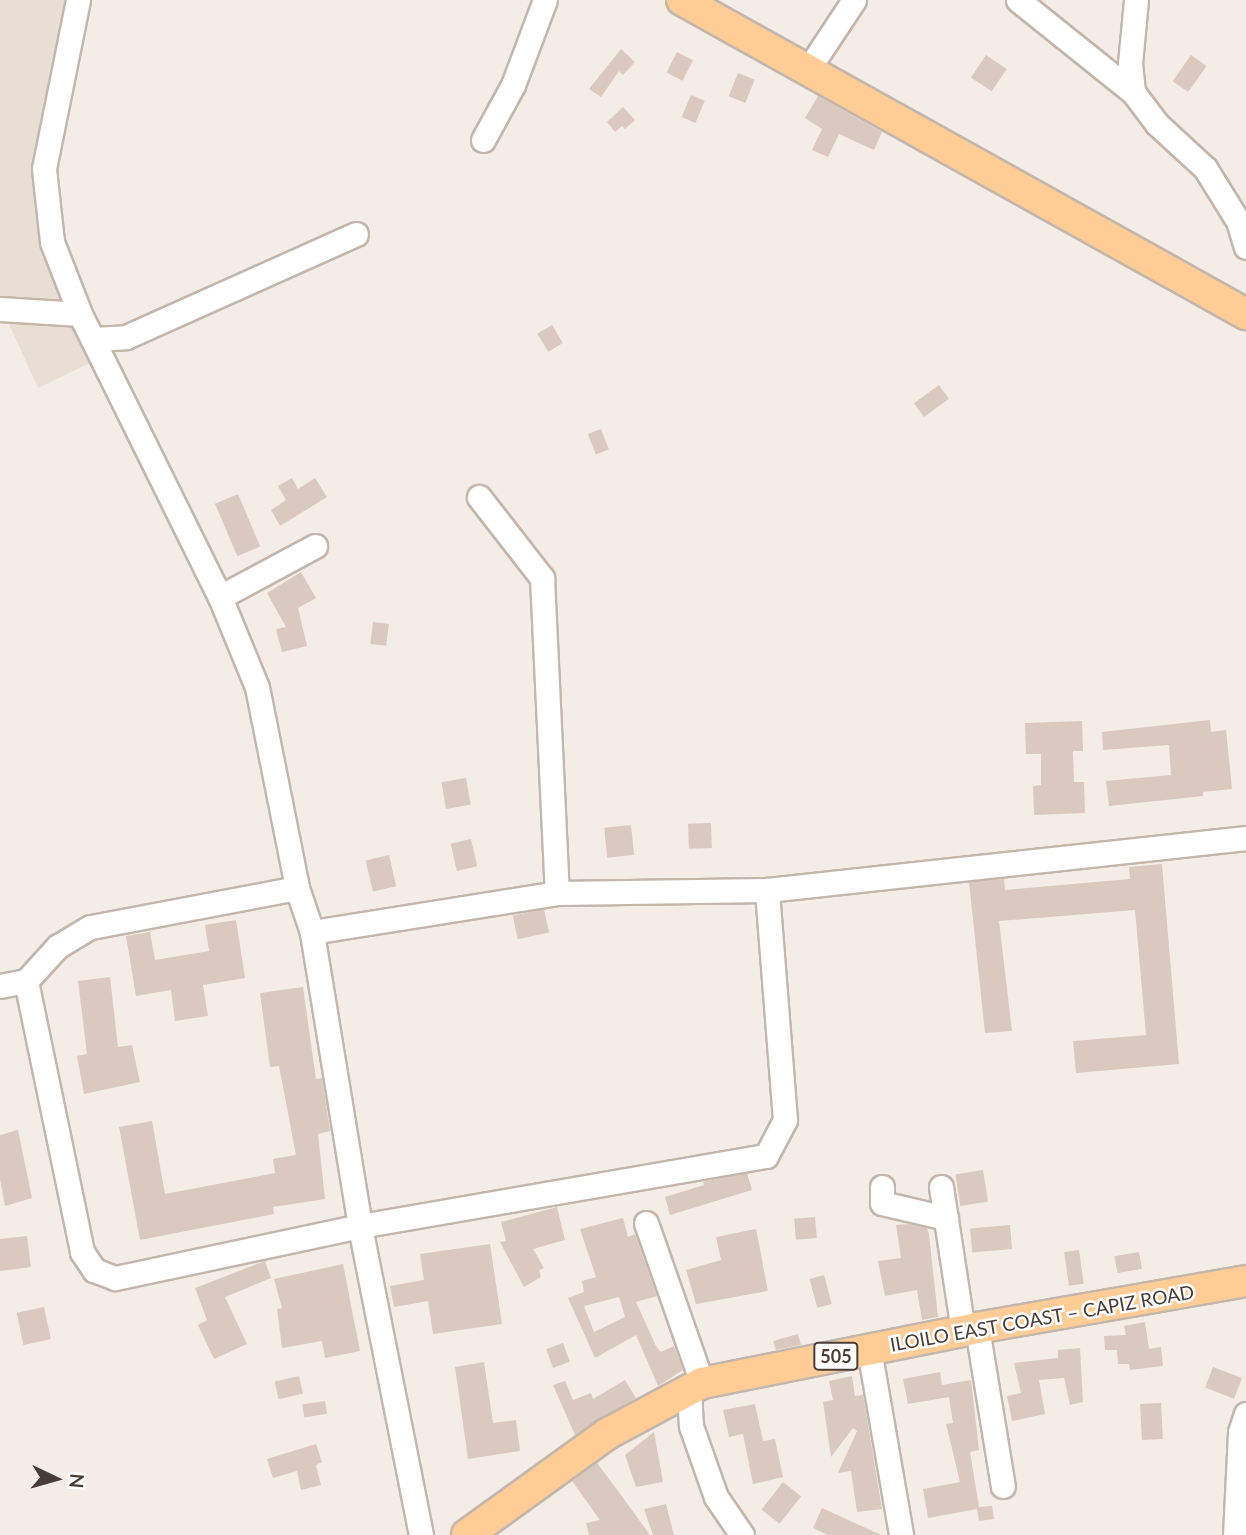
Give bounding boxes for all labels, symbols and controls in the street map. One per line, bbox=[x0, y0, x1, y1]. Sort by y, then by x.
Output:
street label: ILOILO EAST COAST – CAPIZ ROAD bbox=[888, 1280, 1196, 1356]
road number: 505 bbox=[813, 1342, 859, 1371]
north arrow bbox=[21, 1444, 91, 1514]
text: N bbox=[65, 1473, 90, 1489]

